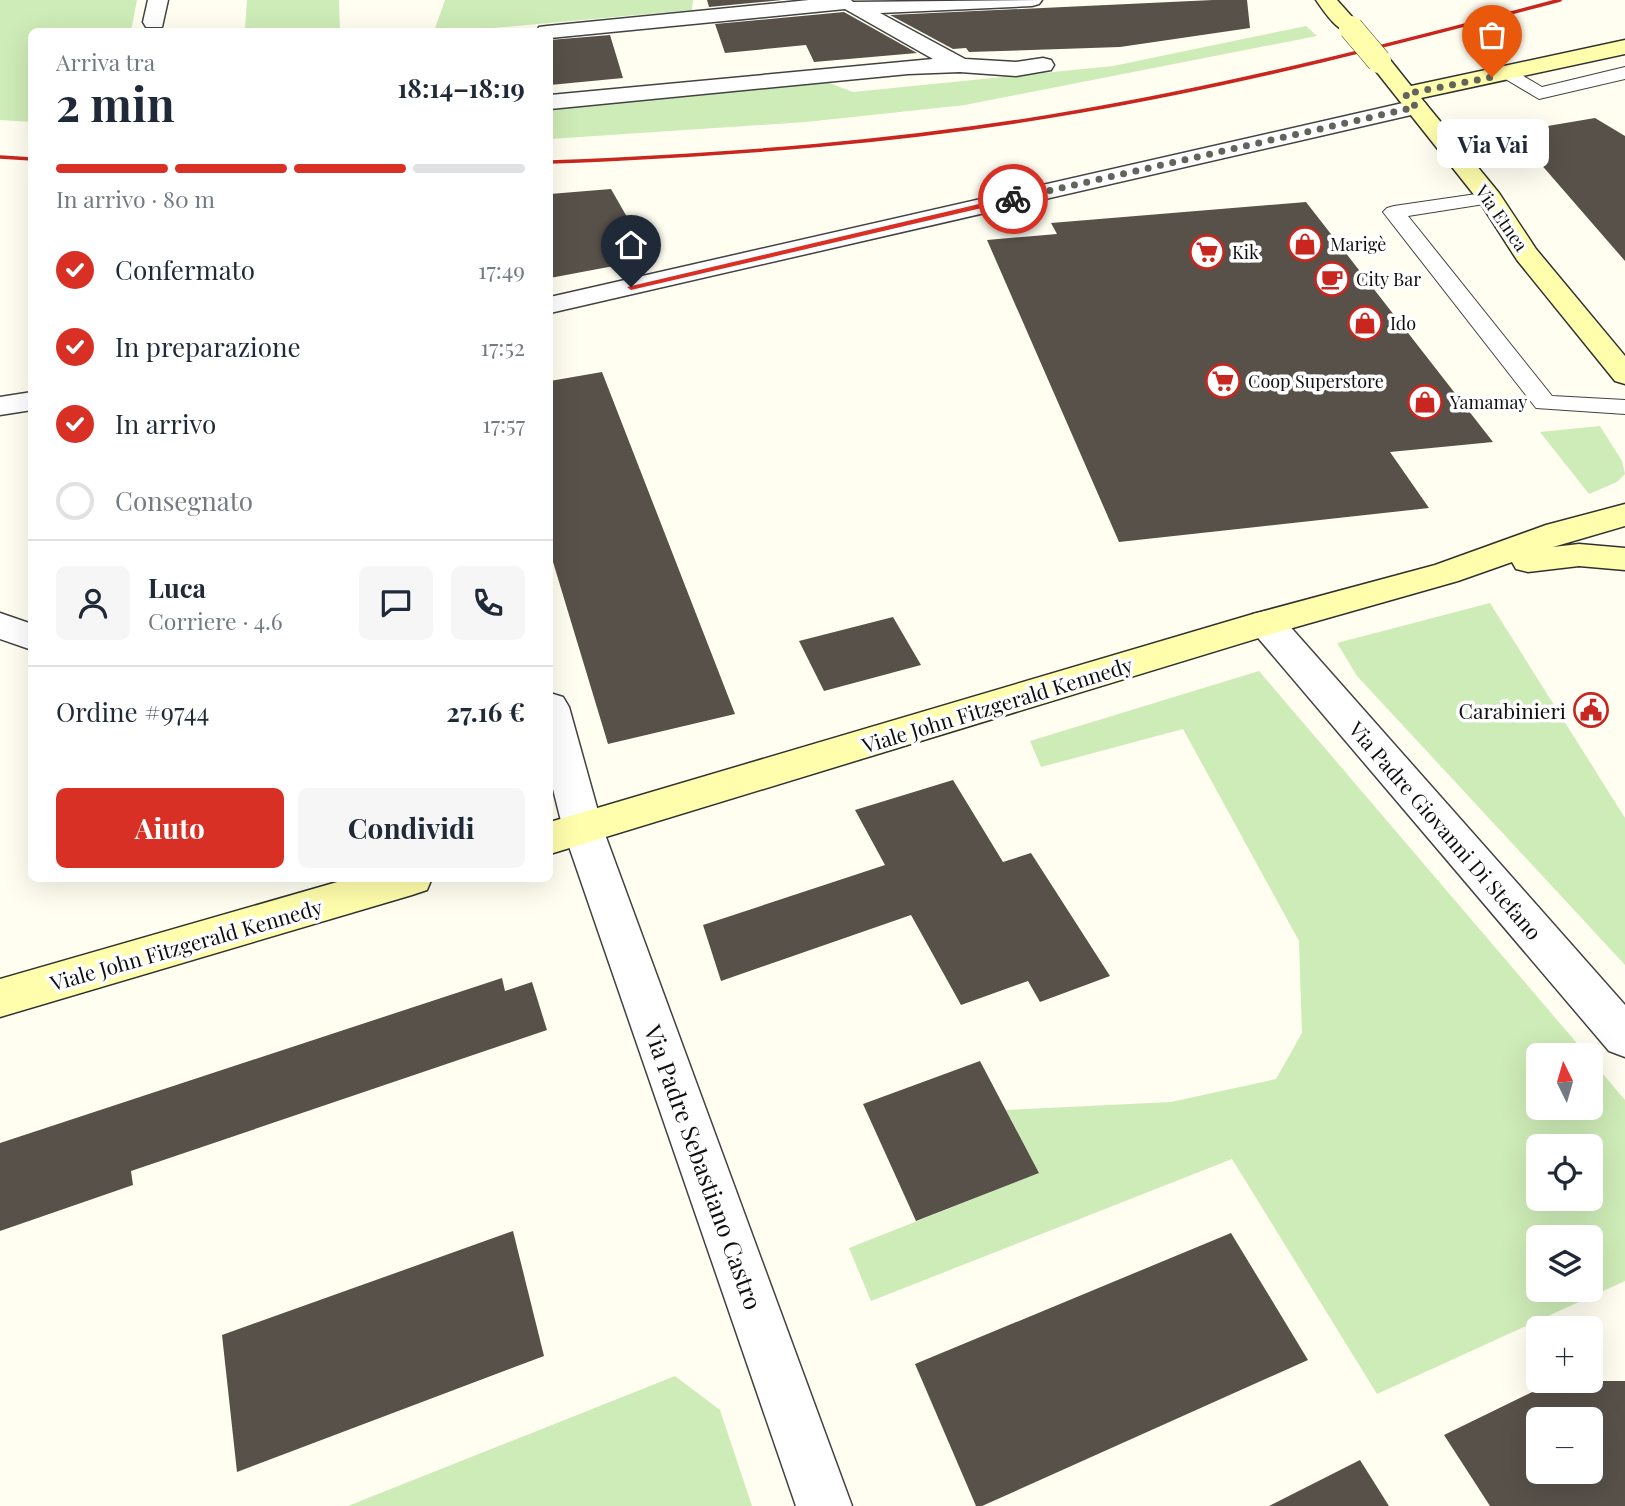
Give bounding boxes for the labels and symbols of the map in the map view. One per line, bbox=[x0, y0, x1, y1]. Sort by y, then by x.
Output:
pin bbox=[1462, 5, 1522, 77]
callout: Via Vai bbox=[1436, 119, 1548, 168]
courier bbox=[978, 164, 1048, 234]
street label: Via Etnea bbox=[1470, 179, 1533, 256]
pin bbox=[601, 215, 661, 287]
shop icon: Marigè bbox=[1286, 225, 1324, 263]
place label: Marigè bbox=[1330, 232, 1386, 256]
supermarket icon: Kik bbox=[1188, 233, 1226, 271]
place label: Kik bbox=[1232, 240, 1259, 264]
cafe icon: City Bar bbox=[1313, 260, 1351, 298]
place label: City Bar bbox=[1356, 267, 1421, 291]
shop icon: Ido bbox=[1346, 304, 1384, 342]
place label: Ido bbox=[1390, 311, 1416, 335]
supermarket icon: Coop Superstore bbox=[1204, 362, 1242, 400]
place label: Coop Superstore bbox=[1248, 369, 1384, 393]
shop icon: Yamamay bbox=[1406, 383, 1444, 421]
place label: Yamamay bbox=[1449, 390, 1527, 414]
street label: Viale John Fitzgerald Kennedy bbox=[857, 649, 1136, 759]
public building icon: Carabinieri bbox=[1572, 691, 1610, 729]
place label: Carabinieri bbox=[1459, 696, 1566, 724]
street label: Via Padre Giovanni Di Stefano bbox=[1343, 714, 1549, 945]
street label: Viale John Fitzgerald Kennedy bbox=[46, 892, 326, 997]
street label: Via Padre Sebastiano Castro bbox=[637, 1019, 770, 1314]
north arrow bbox=[1526, 1043, 1603, 1120]

